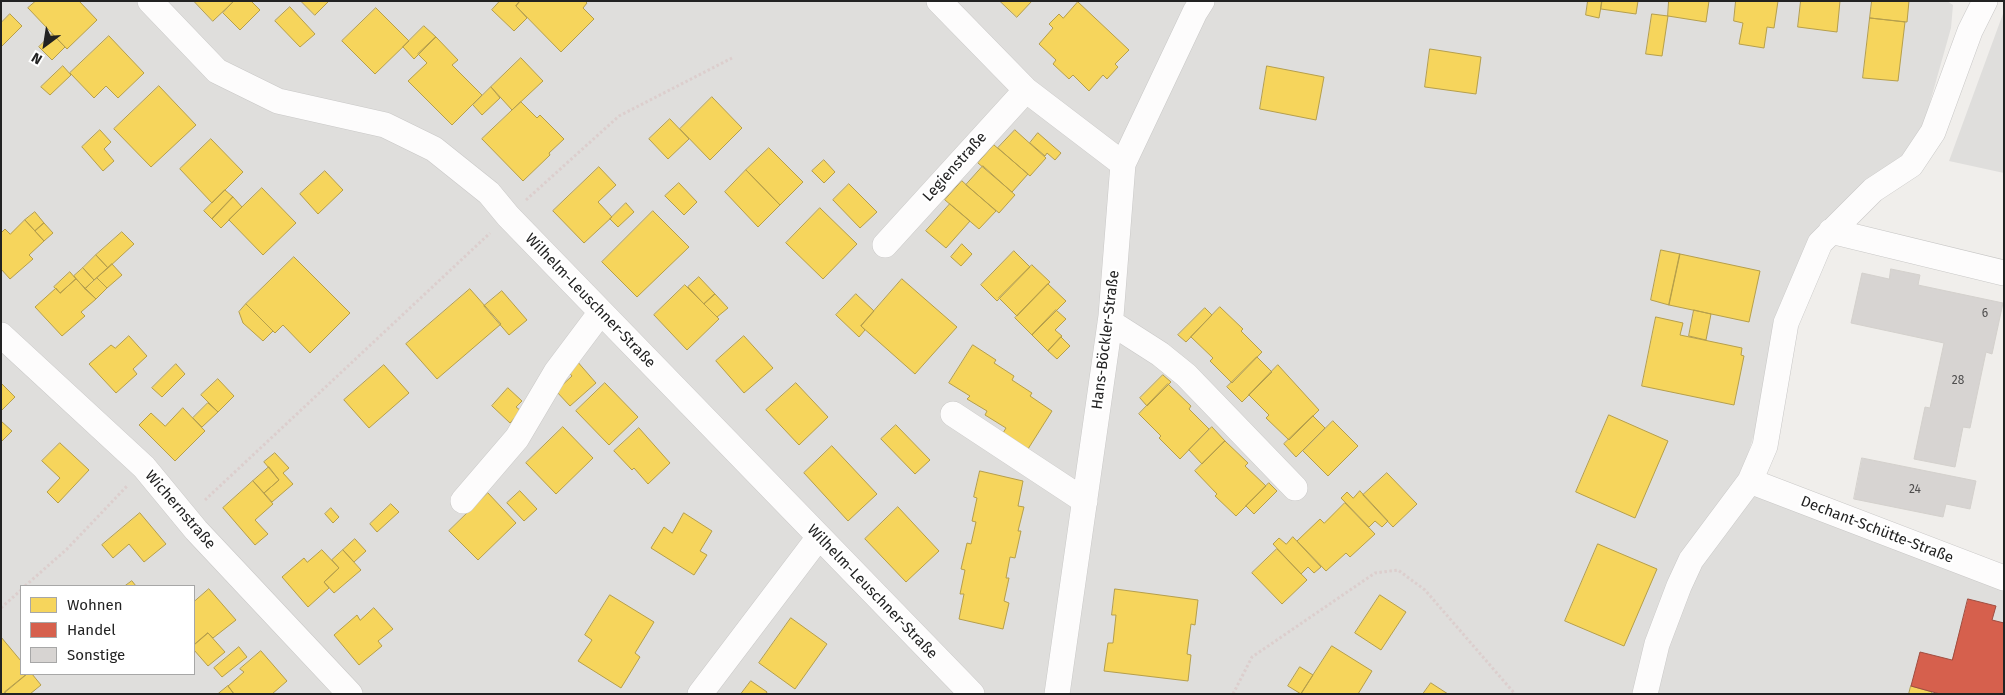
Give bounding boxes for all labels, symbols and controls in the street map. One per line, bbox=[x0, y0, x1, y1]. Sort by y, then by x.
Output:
north arrow bbox=[20, 20, 70, 70]
text: N bbox=[29, 49, 45, 68]
street label: Legienstraße bbox=[919, 129, 991, 205]
street label: Wilhelm-Leuschner-Straße bbox=[521, 230, 659, 372]
street label: Hans-Böckler-Straße bbox=[1089, 269, 1123, 411]
house number: 6 bbox=[1982, 307, 1988, 321]
house number: 28 bbox=[1952, 374, 1964, 388]
street label: Wichernstraße bbox=[141, 467, 219, 553]
house number: 24 bbox=[1909, 483, 1921, 497]
street label: Dechant-Schütte-Straße bbox=[1798, 493, 1956, 567]
street label: Wilhelm-Leuschner-Straße bbox=[803, 521, 941, 663]
legend bbox=[20, 585, 195, 675]
text: Wohnen bbox=[67, 596, 123, 614]
text: Handel bbox=[67, 621, 116, 639]
text: Sonstige bbox=[67, 646, 125, 664]

